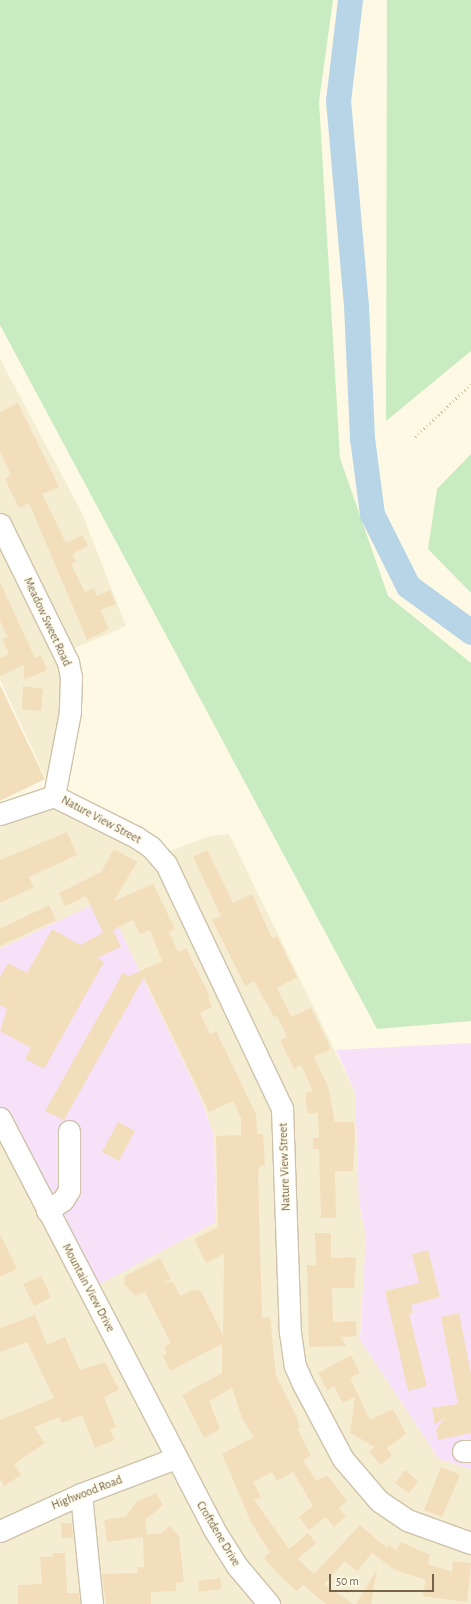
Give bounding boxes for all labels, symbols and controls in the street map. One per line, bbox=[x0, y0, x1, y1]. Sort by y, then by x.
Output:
street label: Meadow Sweet Road bbox=[20, 575, 74, 669]
street label: Nature View Street bbox=[59, 793, 143, 847]
street label: Nature View Street bbox=[276, 1123, 294, 1211]
street label: Mountain View Drive bbox=[59, 1241, 117, 1335]
street label: Highwood Road bbox=[50, 1473, 124, 1513]
street label: Croftdene Drive bbox=[193, 1499, 243, 1569]
scale bar bbox=[331, 1566, 436, 1592]
text: 50 m bbox=[336, 1575, 359, 1587]

